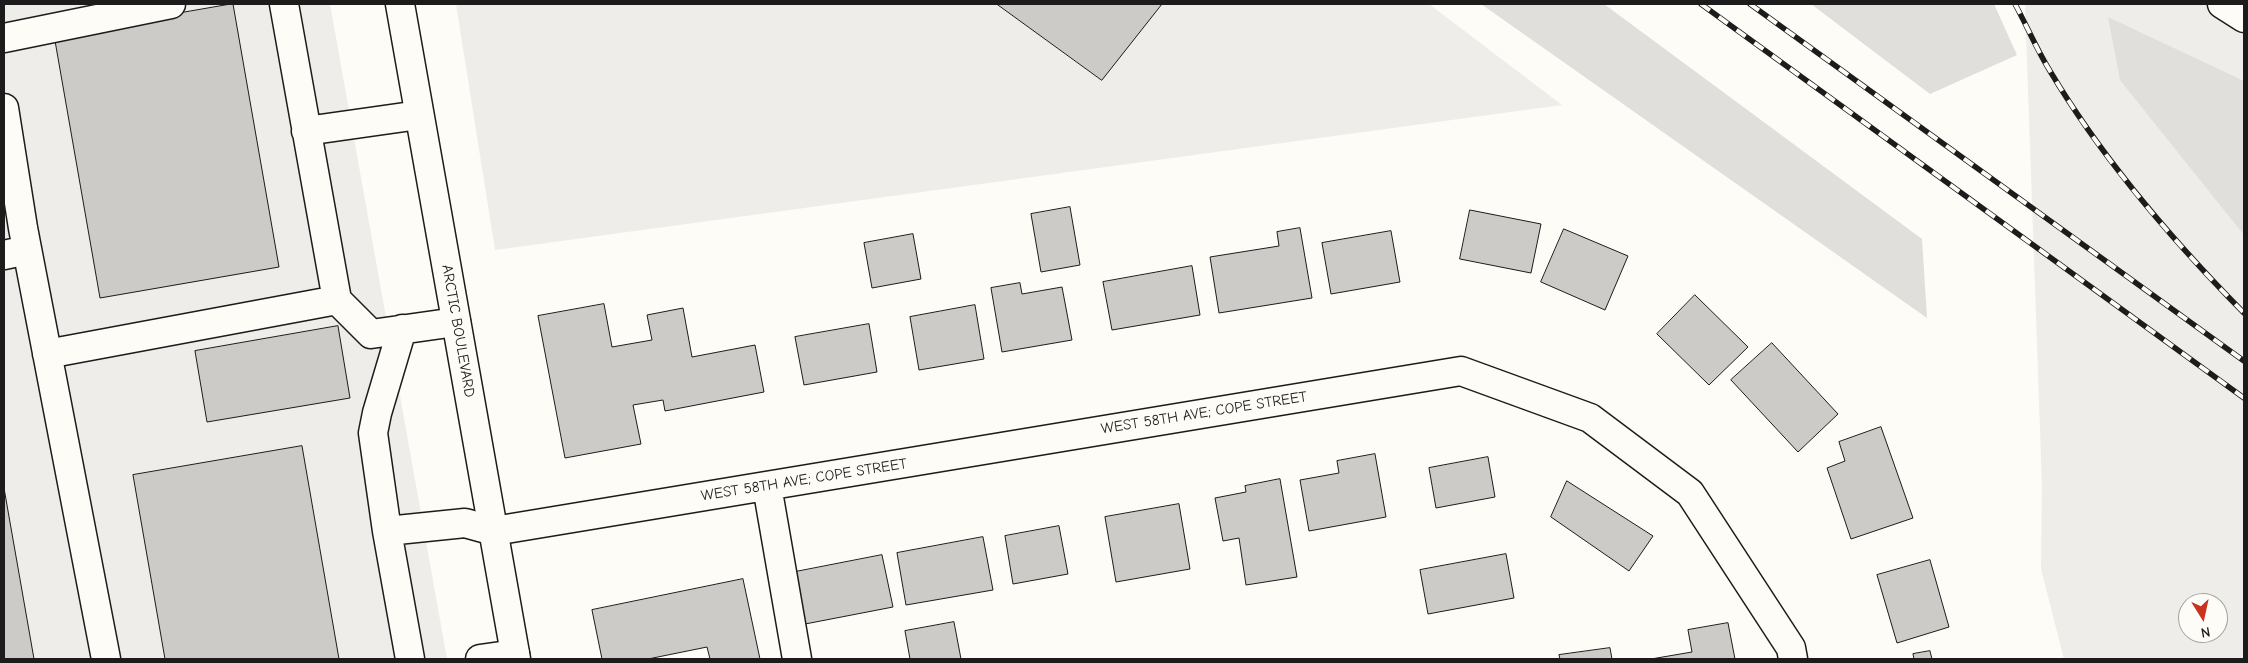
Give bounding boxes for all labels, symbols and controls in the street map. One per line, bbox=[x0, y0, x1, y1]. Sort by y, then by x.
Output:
street label: ARCTIC BOULEVARD bbox=[437, 263, 479, 399]
street label: WEST 58TH AVE; COPE STREET bbox=[1100, 388, 1308, 438]
street label: WEST 58TH AVE; COPE STREET bbox=[700, 455, 908, 505]
north arrow bbox=[2178, 593, 2228, 643]
text: N bbox=[2200, 623, 2212, 641]

